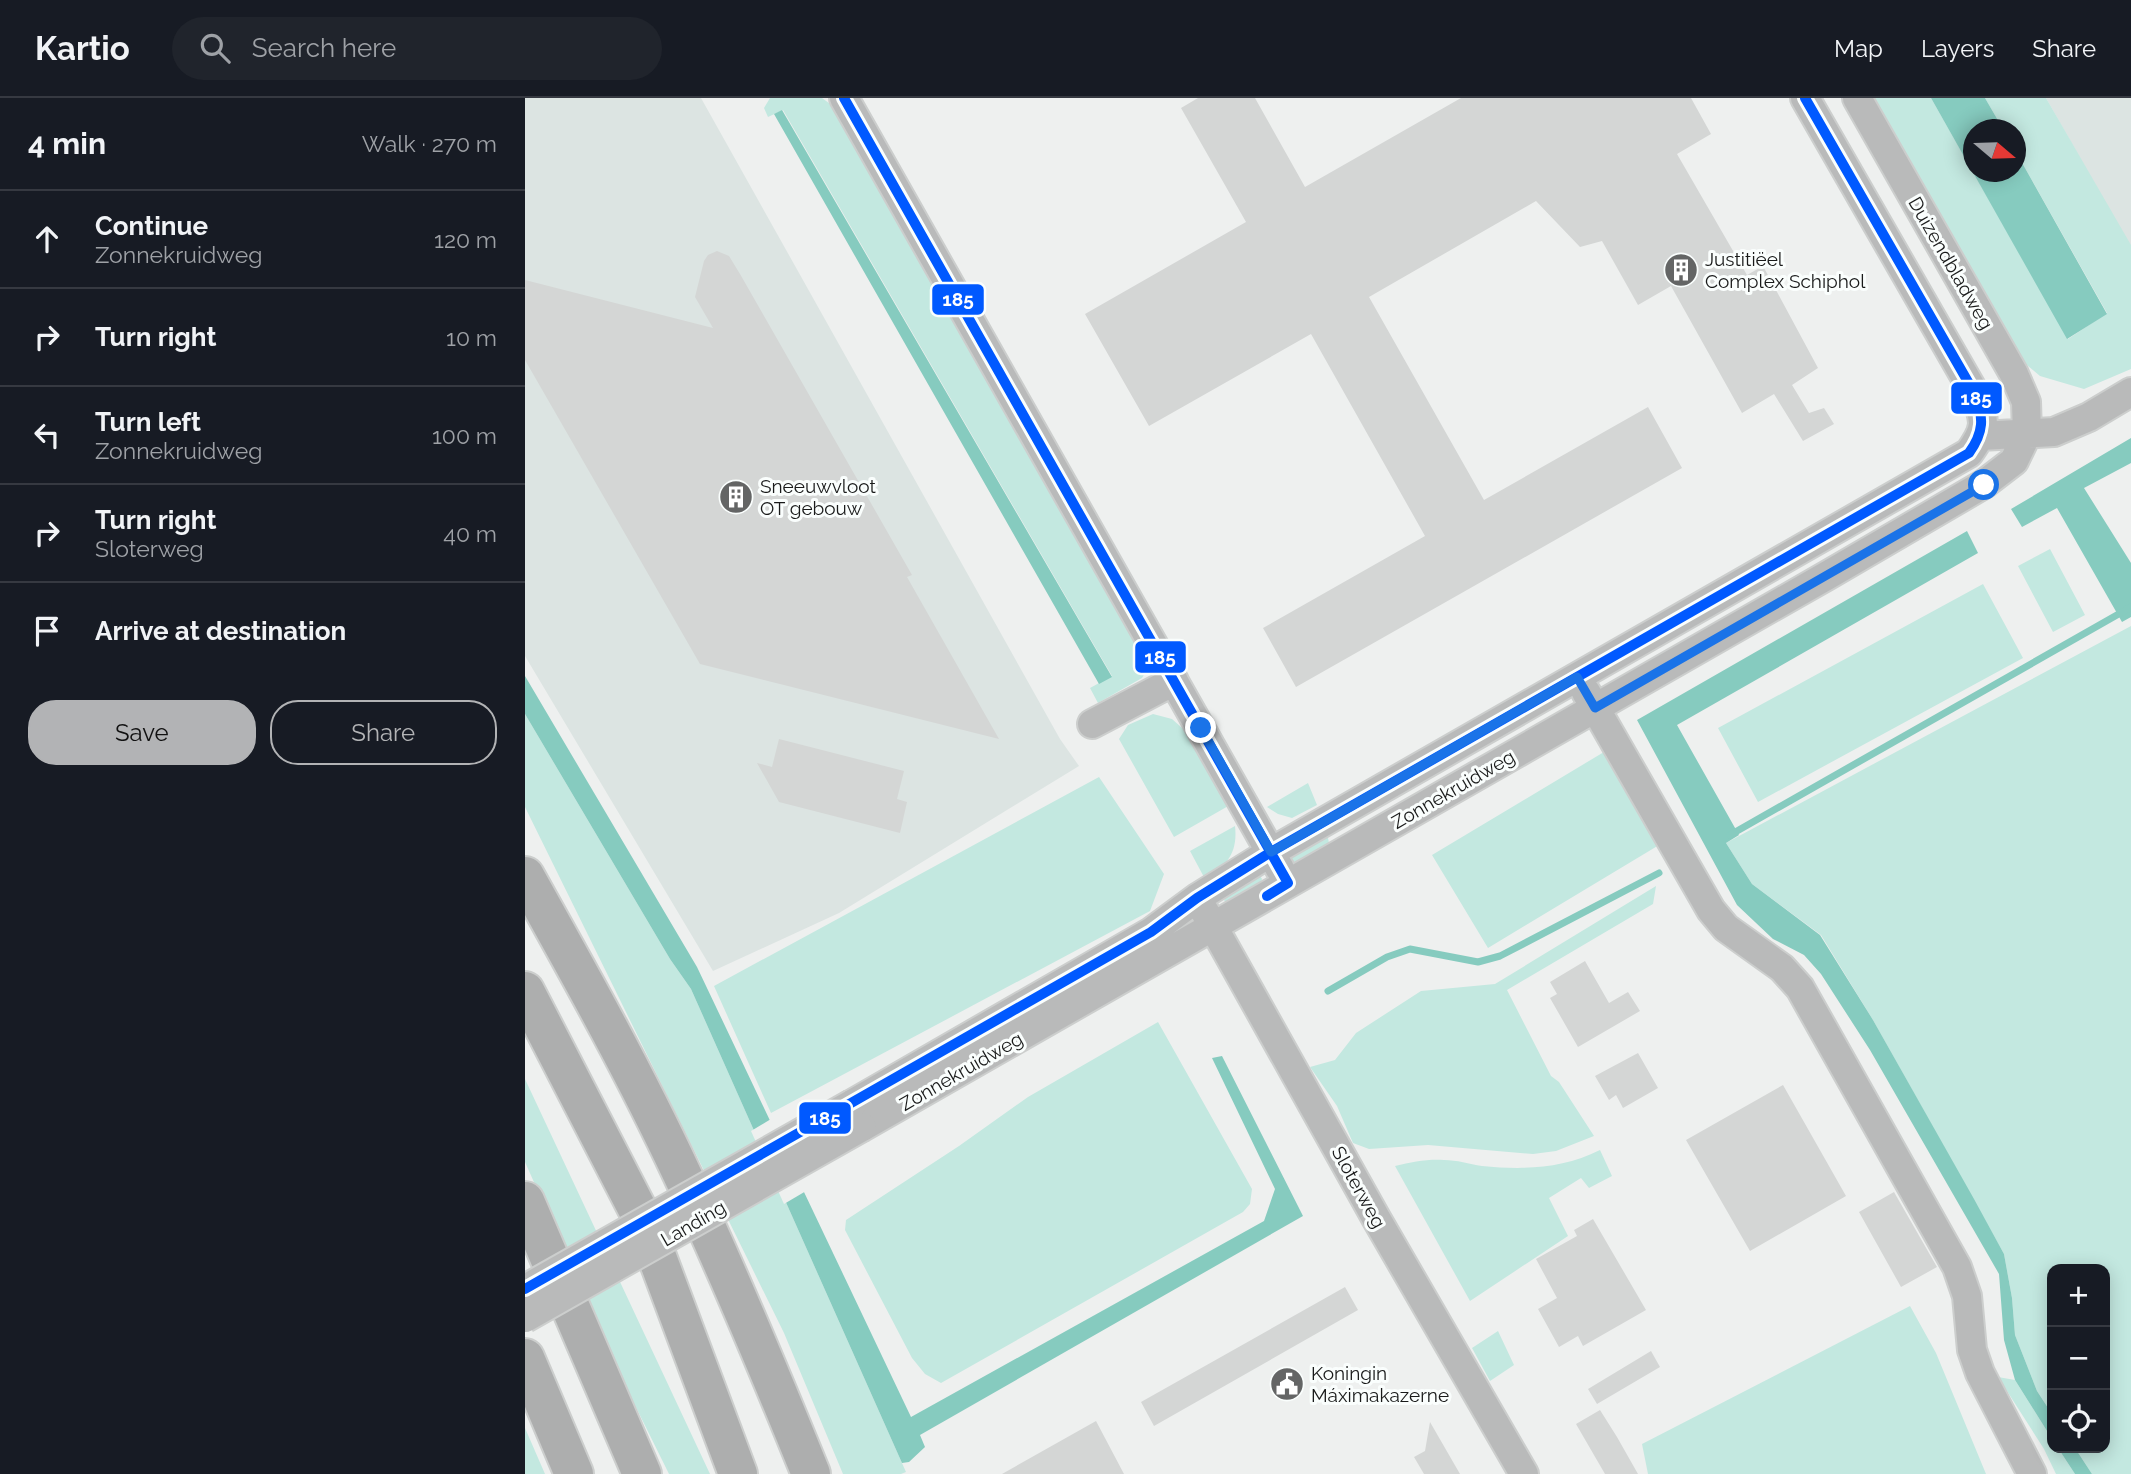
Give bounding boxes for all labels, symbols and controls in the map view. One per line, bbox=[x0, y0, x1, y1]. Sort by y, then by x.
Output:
search box bbox=[172, 17, 662, 80]
text: Kartio bbox=[35, 29, 130, 68]
icon: search bbox=[196, 29, 234, 67]
text: Search here bbox=[252, 33, 396, 63]
text: Map bbox=[1834, 34, 1883, 63]
text: Layers bbox=[1921, 34, 1994, 63]
text: Share bbox=[2032, 34, 2096, 63]
north arrow bbox=[1963, 119, 2026, 182]
text: 4 min bbox=[28, 126, 106, 161]
text: Walk · 270 m bbox=[362, 130, 497, 157]
street label: Duizendbladweg bbox=[1904, 193, 1998, 333]
text: Continue bbox=[95, 211, 208, 241]
icon: ahead bbox=[28, 220, 66, 258]
text: 120 m bbox=[434, 226, 497, 253]
text: Zonnekruidweg bbox=[95, 241, 262, 268]
place label: Justitiëel Complex Schiphol bbox=[1705, 248, 1866, 292]
building icon: Justitiëel Complex Schiphol bbox=[1662, 251, 1700, 289]
line badge: 185 bbox=[931, 283, 985, 316]
text: 185 bbox=[942, 288, 974, 310]
icon: right bbox=[28, 318, 66, 356]
text: Turn right bbox=[95, 322, 216, 352]
text: 10 m bbox=[446, 324, 497, 351]
line badge: 185 bbox=[1950, 381, 2003, 415]
text: 185 bbox=[1960, 387, 1992, 409]
text: Turn left bbox=[95, 407, 201, 437]
icon: left bbox=[28, 416, 66, 454]
text: 100 m bbox=[432, 422, 497, 449]
text: Zonnekruidweg bbox=[95, 437, 262, 464]
route start bbox=[1968, 469, 1999, 500]
place label: Sneeuwvloot OT gebouw bbox=[760, 475, 876, 519]
building icon: Sneeuwvloot OT gebouw bbox=[717, 478, 755, 516]
text: Turn right bbox=[95, 505, 216, 535]
icon: right bbox=[28, 514, 66, 552]
text: 40 m bbox=[443, 520, 497, 547]
text: Sloterweg bbox=[95, 535, 204, 562]
icon: arrive bbox=[28, 612, 66, 650]
text: Arrive at destination bbox=[95, 616, 346, 646]
line badge: 185 bbox=[1134, 640, 1187, 674]
text: 185 bbox=[1144, 646, 1176, 668]
button: Save bbox=[28, 700, 256, 765]
button: Share bbox=[270, 700, 497, 765]
route end bbox=[1185, 712, 1216, 743]
street label: Zonnekruidweg bbox=[1388, 745, 1518, 833]
street label: Zonnekruidweg bbox=[896, 1027, 1026, 1115]
line badge: 185 bbox=[798, 1101, 852, 1135]
text: 185 bbox=[809, 1107, 841, 1129]
street label: Sloterweg bbox=[1328, 1142, 1390, 1232]
street label: Landing bbox=[657, 1196, 729, 1250]
map controls bbox=[2047, 1264, 2110, 1453]
button: + bbox=[2047, 1264, 2110, 1327]
button: − bbox=[2047, 1327, 2110, 1390]
place label: Koningin Máximakazerne bbox=[1311, 1362, 1449, 1406]
public building icon: Koningin Máximakazerne bbox=[1268, 1365, 1306, 1403]
button: locate bbox=[2047, 1390, 2110, 1453]

